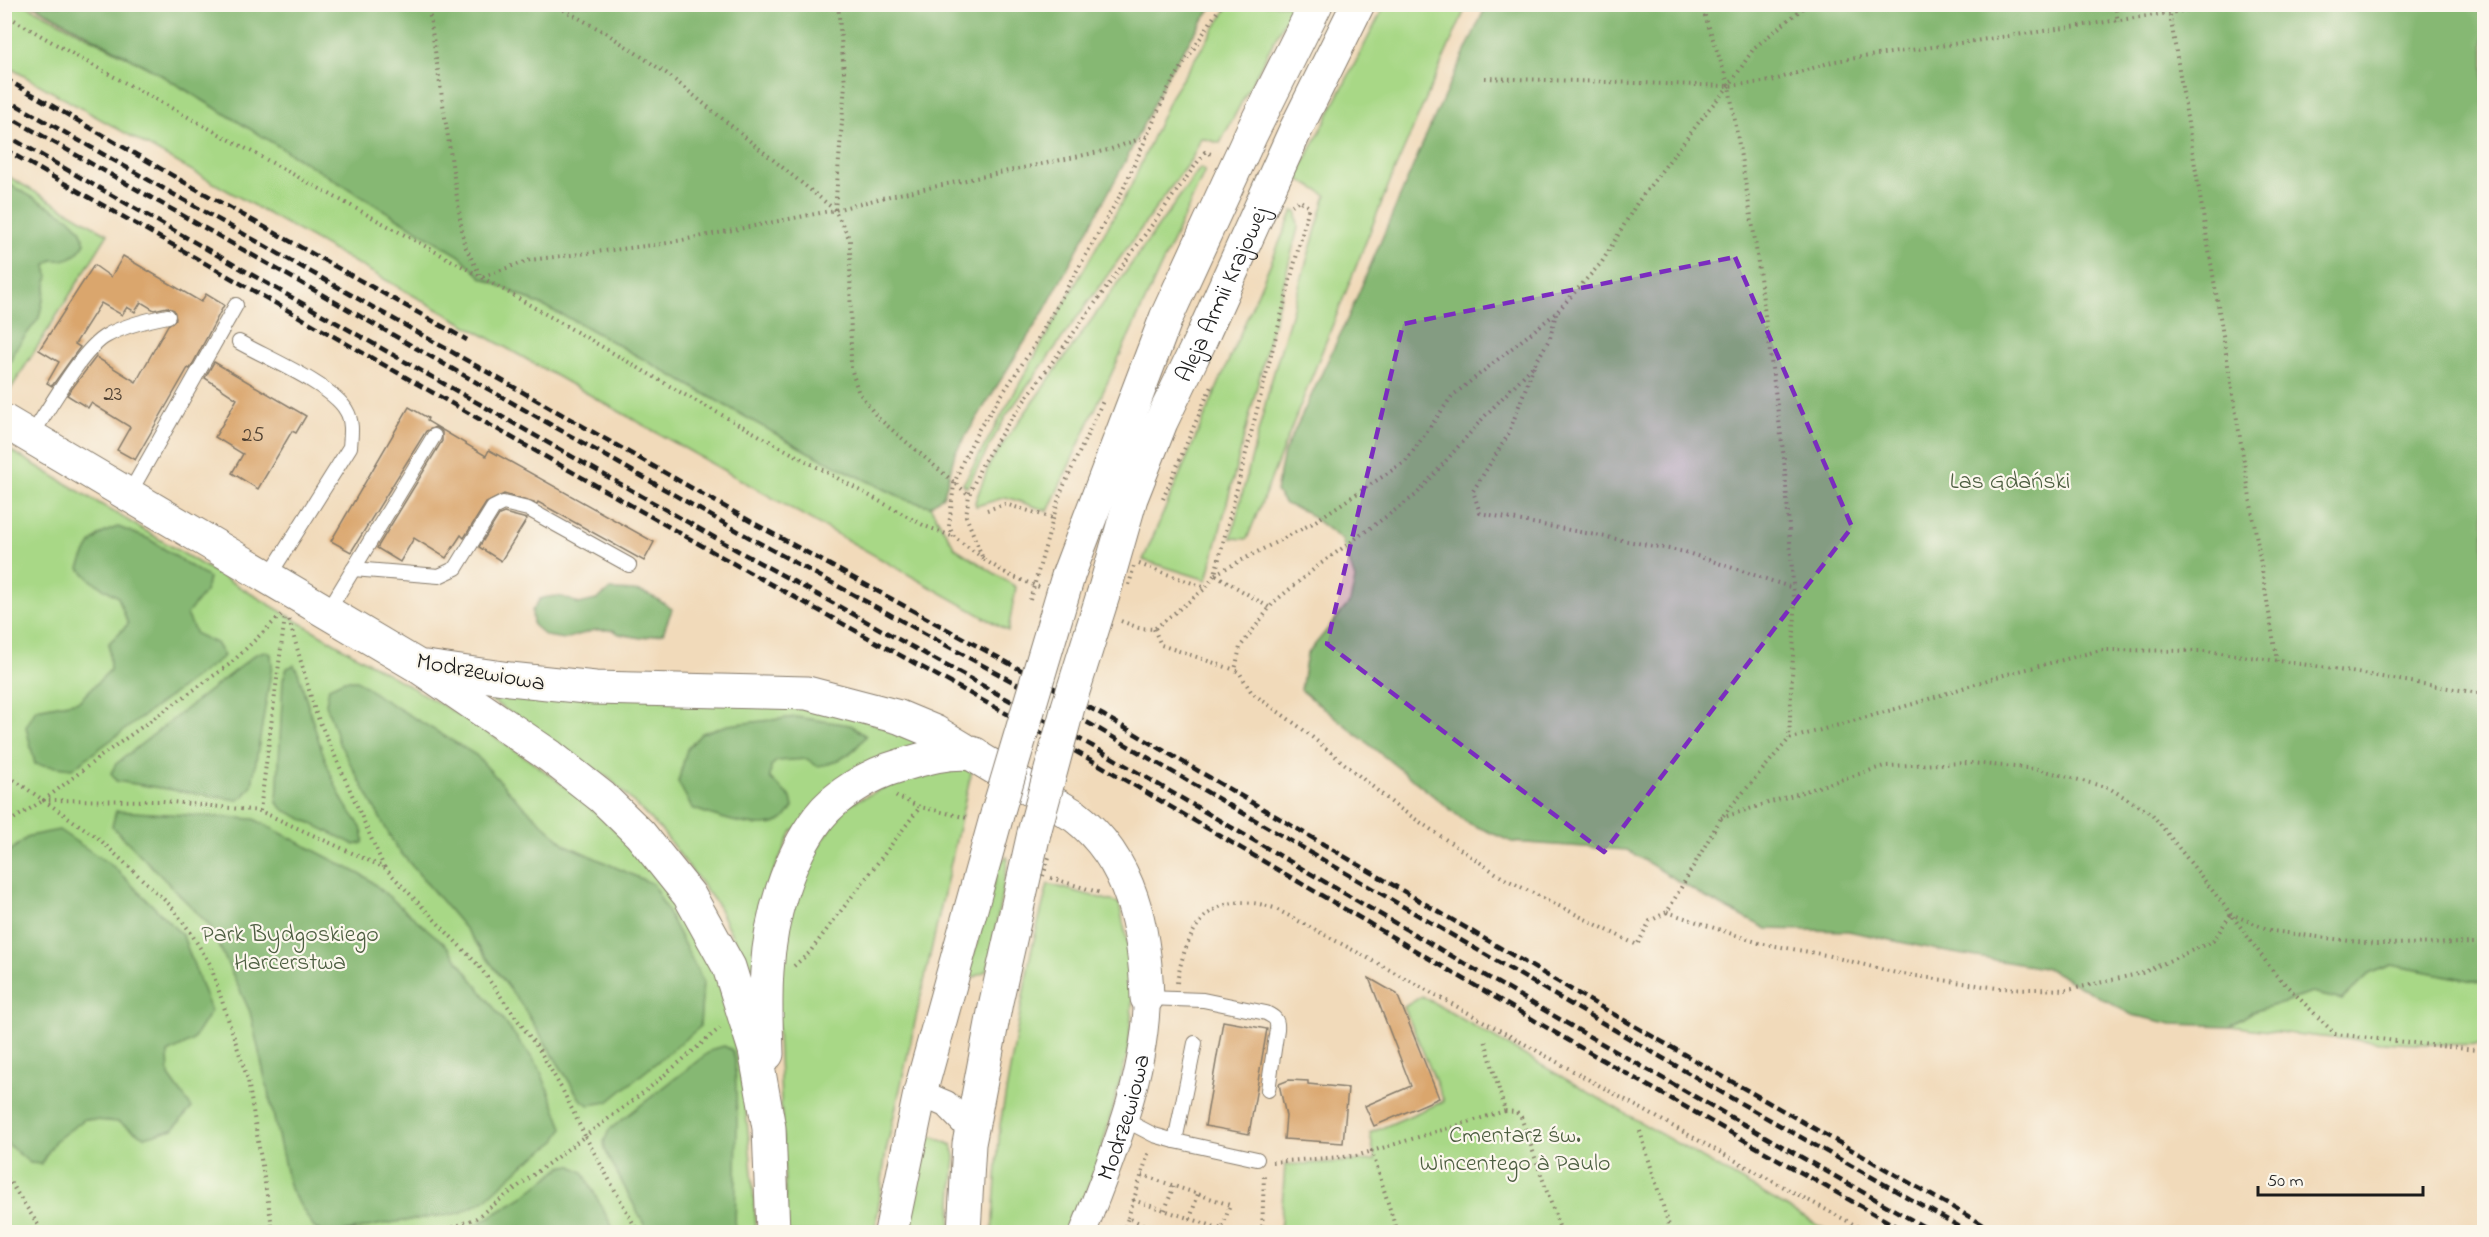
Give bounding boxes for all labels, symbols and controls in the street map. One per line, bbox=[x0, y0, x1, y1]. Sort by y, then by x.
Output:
street label: Aleja Armii Krajowej bbox=[1168, 200, 1279, 389]
house number: 23 bbox=[103, 380, 123, 410]
house number: 25 bbox=[242, 421, 264, 451]
park label: Las Gdański bbox=[1950, 465, 2070, 500]
street label: Modrzewiowa bbox=[413, 645, 548, 702]
park label: Park Bydgoskiego Harcerstwa bbox=[201, 918, 379, 981]
street label: Modrzewiowa bbox=[1090, 1052, 1161, 1186]
park label: Cmentarz św. Wincentego à Paulo bbox=[1419, 1119, 1611, 1182]
scale bar bbox=[2258, 1159, 2423, 1197]
text: 50 m bbox=[2267, 1169, 2304, 1195]

